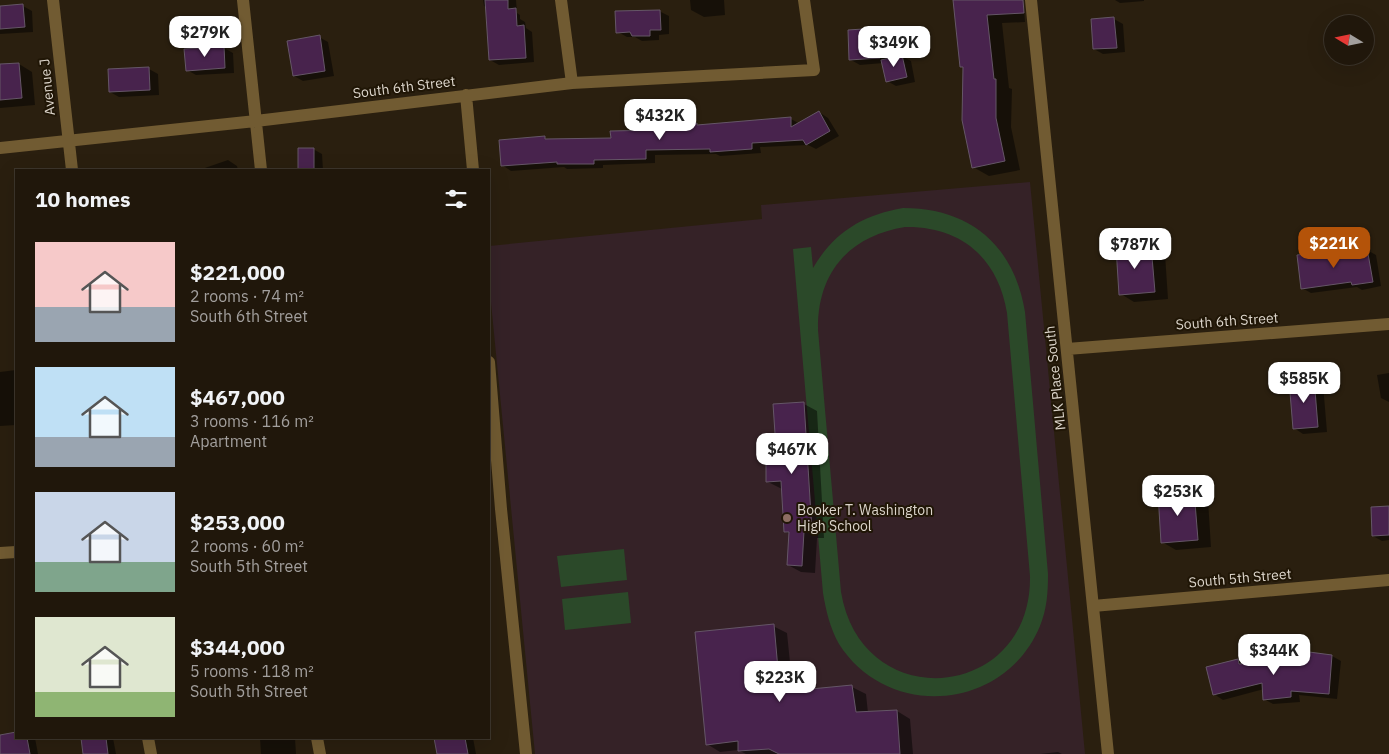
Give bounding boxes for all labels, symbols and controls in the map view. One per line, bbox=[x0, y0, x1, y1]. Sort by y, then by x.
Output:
pin: $279K bbox=[170, 15, 240, 58]
north arrow bbox=[1324, 15, 1374, 65]
map controls bbox=[1324, 15, 1374, 65]
text: $279K bbox=[180, 22, 230, 42]
pin: $349K bbox=[859, 26, 929, 68]
text: $349K bbox=[869, 32, 919, 52]
street label: Avenue J bbox=[35, 58, 59, 116]
street label: South 6th Street bbox=[352, 72, 456, 102]
pin: $432K bbox=[625, 98, 695, 141]
text: $432K bbox=[635, 105, 685, 125]
text: 10 homes bbox=[35, 185, 131, 213]
icon: filters bbox=[442, 185, 470, 213]
pin: $221K bbox=[1299, 226, 1369, 269]
pin: $787K bbox=[1100, 228, 1170, 270]
text: $221K bbox=[1309, 233, 1359, 253]
text: $787K bbox=[1110, 234, 1160, 254]
text: $221,000 bbox=[190, 258, 285, 286]
icon: home bbox=[75, 262, 135, 322]
text: 2 rooms · 74 m² bbox=[190, 286, 304, 306]
text: South 6th Street bbox=[190, 306, 308, 326]
street label: South 6th Street bbox=[1175, 308, 1279, 334]
street label: MLK Place South bbox=[1041, 325, 1069, 431]
pin: $585K bbox=[1269, 362, 1339, 404]
text: $585K bbox=[1279, 368, 1329, 388]
text: $467,000 bbox=[190, 383, 285, 411]
icon: home bbox=[75, 387, 135, 447]
text: 3 rooms · 116 m² bbox=[190, 411, 314, 431]
text: Apartment bbox=[190, 431, 267, 451]
pin: $467K bbox=[757, 432, 827, 475]
text: $467K bbox=[767, 439, 817, 459]
pin: $253K bbox=[1143, 474, 1213, 517]
text: $253K bbox=[1153, 481, 1203, 501]
place label: Booker T. Washington High School bbox=[797, 501, 933, 535]
text: $253,000 bbox=[190, 508, 285, 536]
icon: home bbox=[75, 512, 135, 572]
marker: Booker T. Washington High School bbox=[781, 512, 793, 524]
text: 2 rooms · 60 m² bbox=[190, 536, 304, 556]
text: South 5th Street bbox=[190, 556, 308, 576]
street label: South 5th Street bbox=[1188, 565, 1292, 591]
text: $344,000 bbox=[190, 633, 285, 661]
pin: $344K bbox=[1239, 634, 1309, 676]
icon: home bbox=[75, 637, 135, 697]
text: $344K bbox=[1249, 640, 1299, 660]
pin: $223K bbox=[745, 660, 815, 703]
text: 5 rooms · 118 m² bbox=[190, 661, 314, 681]
text: $223K bbox=[755, 667, 805, 687]
text: South 5th Street bbox=[190, 681, 308, 701]

